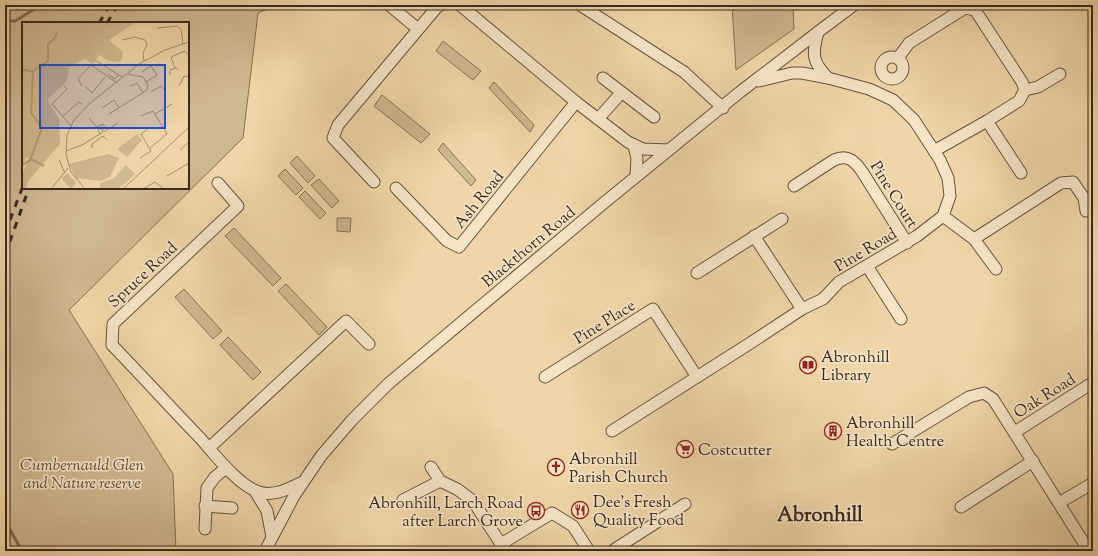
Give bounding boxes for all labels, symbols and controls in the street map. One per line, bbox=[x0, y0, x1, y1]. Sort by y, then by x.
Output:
inset map bbox=[22, 22, 189, 189]
street label: Pine Court bbox=[863, 157, 923, 234]
street label: Ash Road bbox=[450, 167, 510, 234]
street label: Blackthorn Road bbox=[478, 202, 581, 294]
street label: Pine Road bbox=[831, 223, 902, 279]
street label: Spruce Road bbox=[104, 238, 184, 314]
street label: Pine Place bbox=[570, 295, 641, 351]
place label: Abronhill Library bbox=[821, 347, 890, 388]
library icon: Abronhill Library bbox=[798, 355, 818, 375]
street label: Oak Road bbox=[1010, 369, 1081, 425]
place label: Abronhill Health Centre bbox=[846, 413, 944, 454]
building icon: Abronhill Health Centre bbox=[823, 421, 843, 441]
supermarket icon: Costcutter bbox=[675, 439, 695, 459]
place label: Costcutter bbox=[698, 440, 772, 463]
place label: Abronhill Parish Church bbox=[569, 449, 669, 490]
park label: Cumbernauld Glen and Nature reserve bbox=[20, 455, 144, 496]
church icon: Abronhill Parish Church bbox=[546, 457, 566, 477]
place label: Dee's Fresh Quality Food bbox=[593, 492, 684, 533]
place label: Abronhill, Larch Road after Larch Grove bbox=[368, 493, 523, 534]
restaurant icon: Dee's Fresh Quality Food bbox=[570, 500, 590, 520]
bus stop icon: Abronhill, Larch Road after Larch Grove bbox=[526, 501, 546, 521]
district label: Abronhill bbox=[777, 502, 863, 531]

